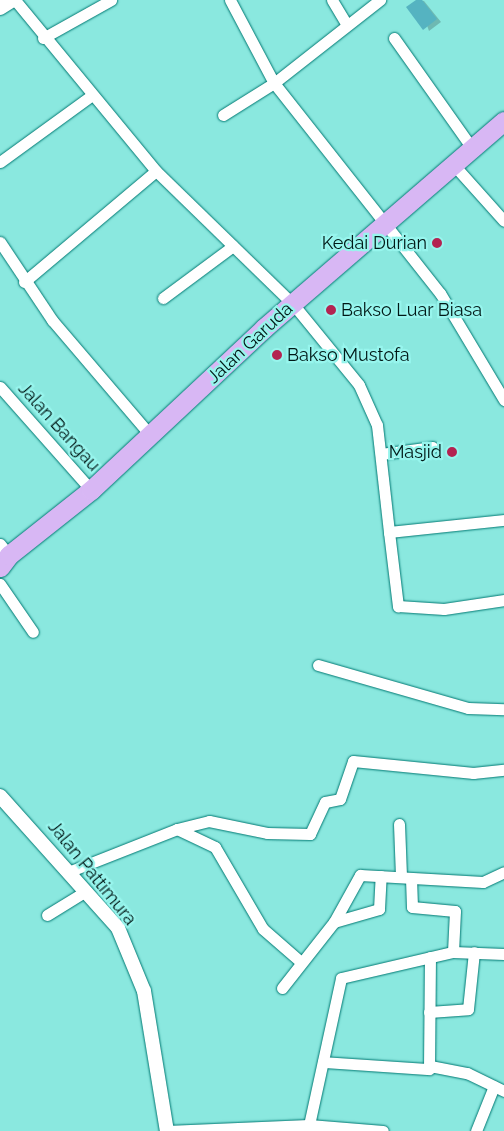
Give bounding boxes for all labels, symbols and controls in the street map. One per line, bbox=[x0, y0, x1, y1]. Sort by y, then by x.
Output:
place label: Kedai Durian bbox=[322, 232, 427, 254]
marker: Kedai Durian bbox=[431, 237, 443, 249]
street label: Jalan Garuda bbox=[203, 298, 297, 388]
place label: Bakso Luar Biasa bbox=[341, 299, 482, 321]
marker: Bakso Luar Biasa bbox=[325, 304, 337, 316]
place label: Bakso Mustofa bbox=[287, 344, 410, 366]
marker: Bakso Mustofa bbox=[271, 349, 283, 361]
street label: Jalan Bangau bbox=[13, 378, 105, 476]
place label: Masjid bbox=[389, 441, 442, 463]
marker: Masjid bbox=[446, 446, 458, 458]
street label: Jalan Pattimura bbox=[43, 816, 141, 930]

